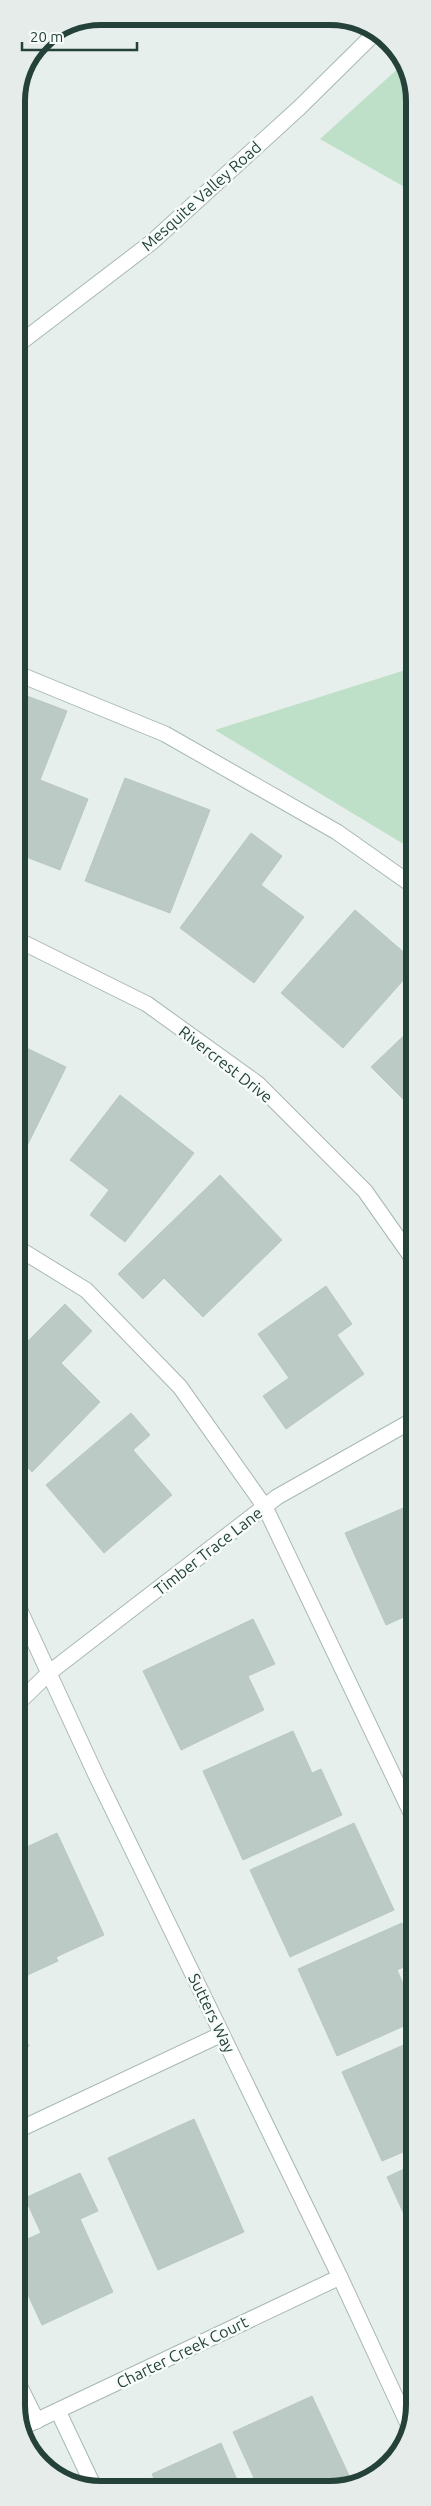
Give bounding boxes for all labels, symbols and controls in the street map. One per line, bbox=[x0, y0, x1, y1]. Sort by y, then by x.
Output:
scale bar bbox=[22, 20, 138, 52]
text: 20 m bbox=[30, 28, 63, 45]
street label: Mesquite Valley Road bbox=[138, 138, 264, 254]
street label: Rivercrest Drive bbox=[176, 1022, 276, 1106]
street label: Timber Trace Lane bbox=[151, 1503, 265, 1599]
street label: Sutters Way bbox=[185, 1970, 239, 2056]
street label: Charter Creek Court bbox=[113, 2312, 251, 2392]

